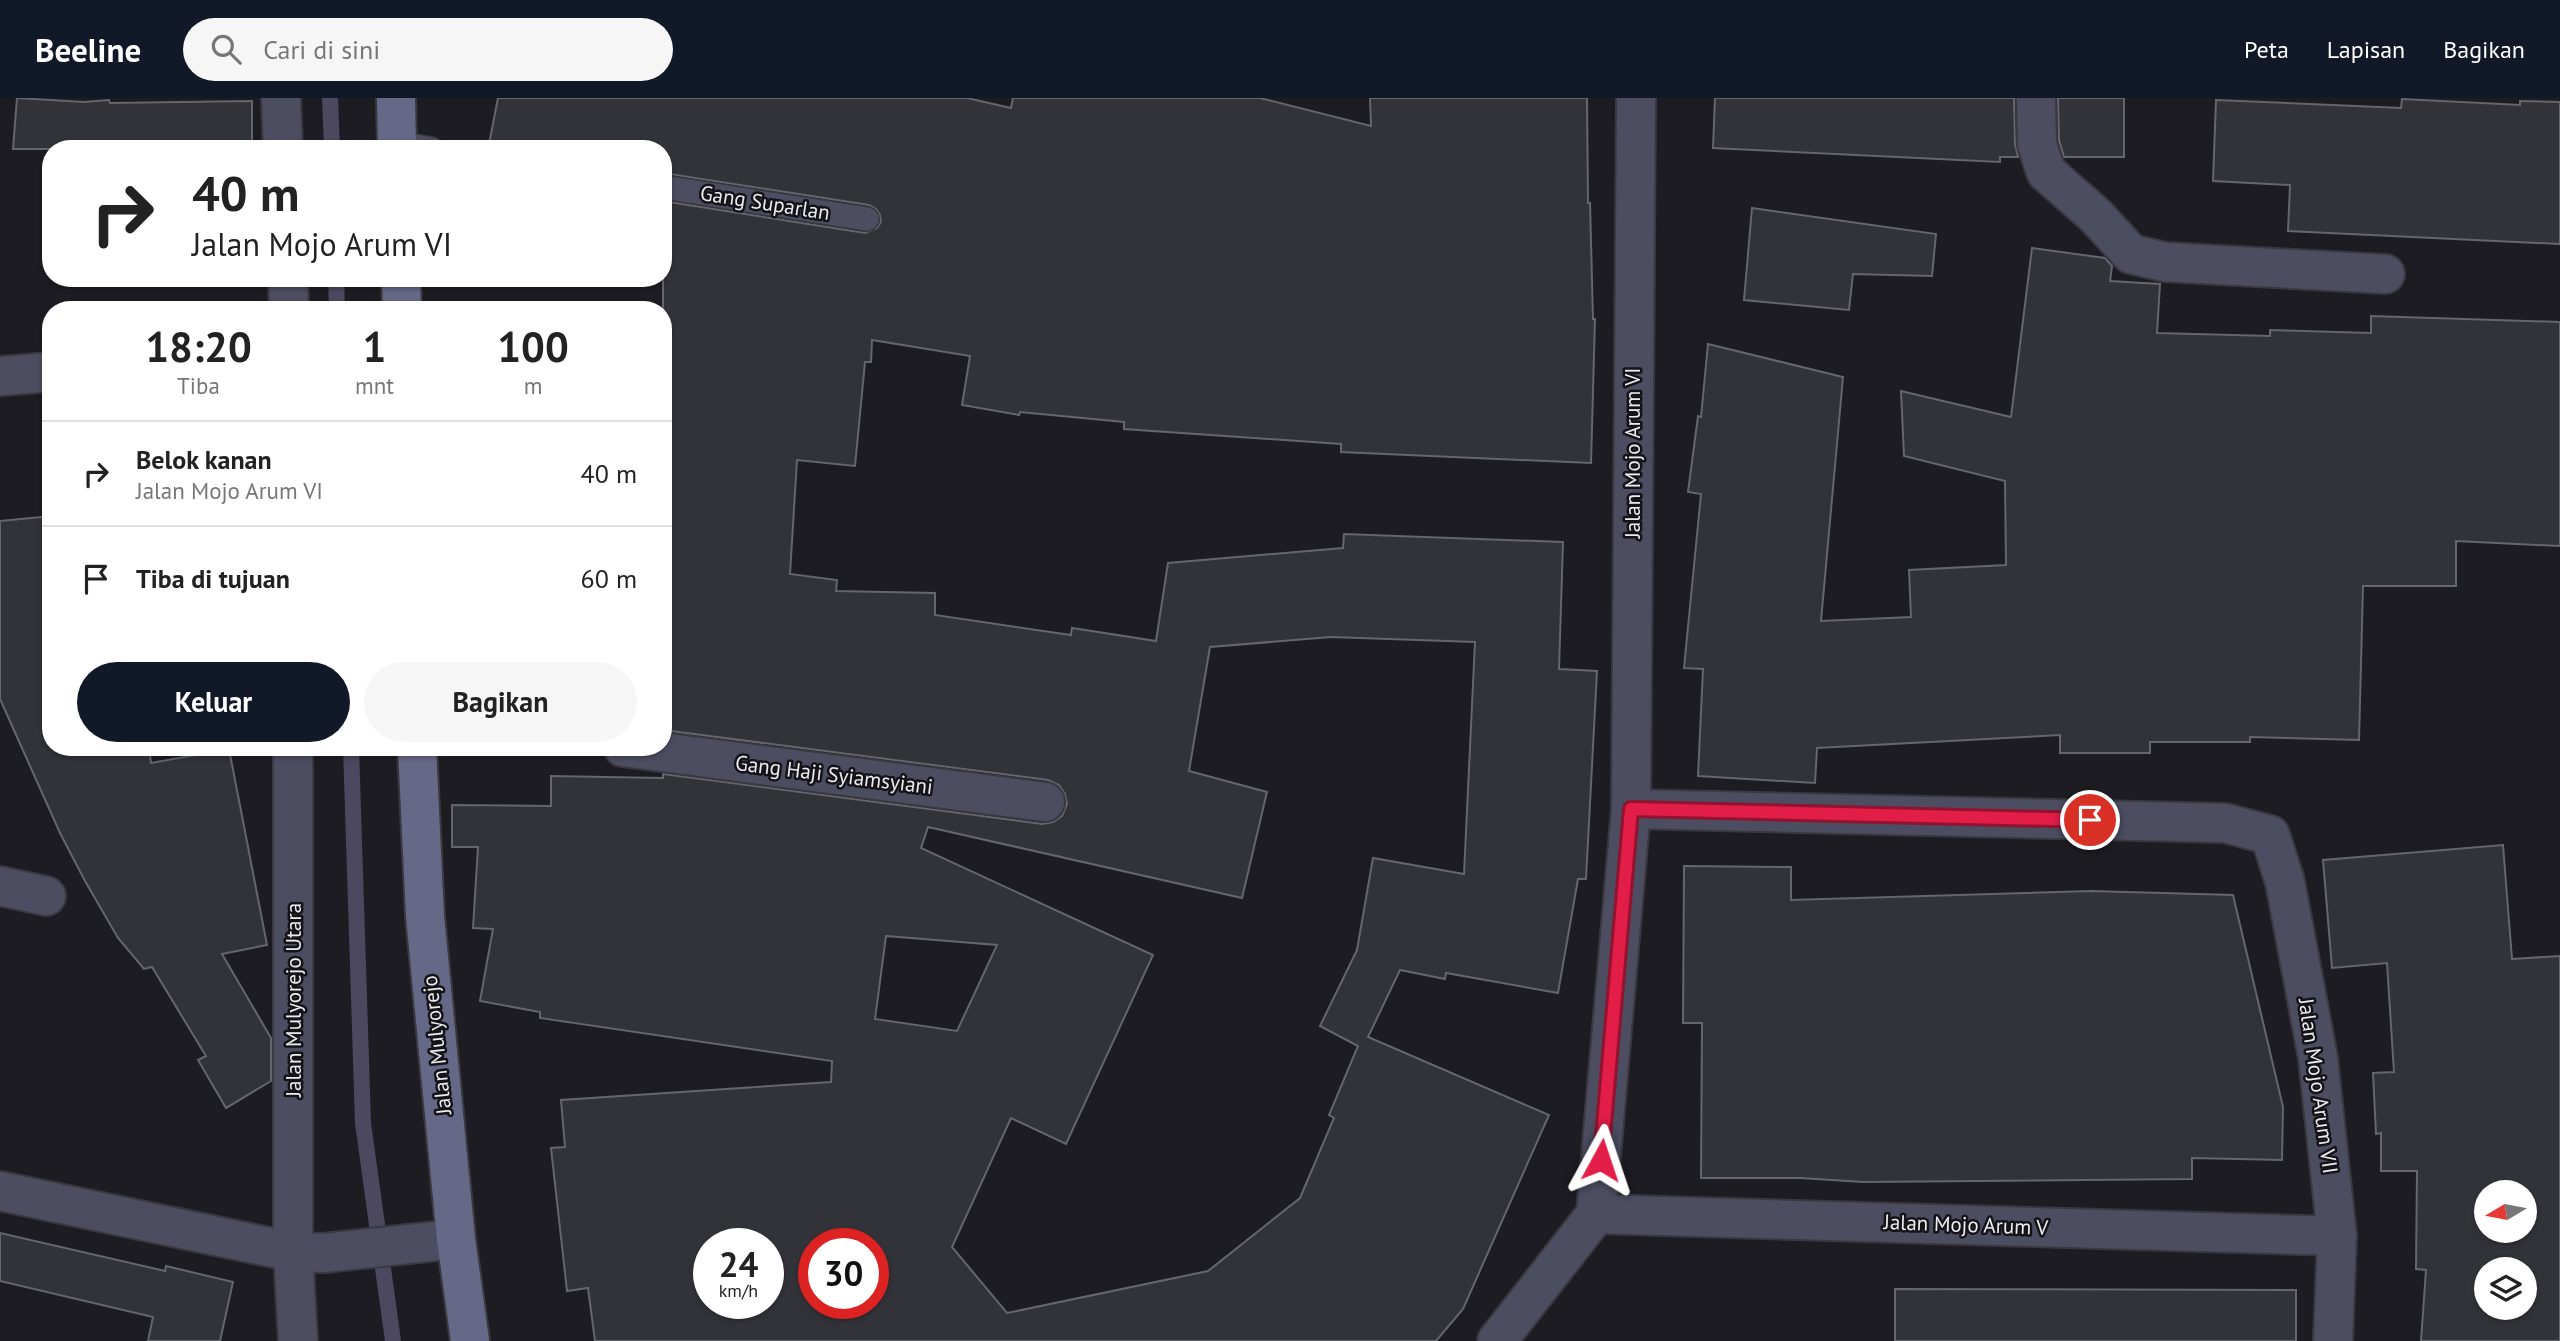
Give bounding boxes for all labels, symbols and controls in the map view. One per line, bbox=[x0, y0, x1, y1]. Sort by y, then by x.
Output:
search box bbox=[183, 18, 673, 81]
text: Beeline bbox=[35, 28, 141, 71]
icon: search bbox=[207, 30, 245, 68]
text: Cari di sini bbox=[263, 33, 380, 66]
text: Peta bbox=[2244, 34, 2289, 65]
text: Lapisan bbox=[2327, 34, 2405, 65]
text: Bagikan bbox=[2443, 34, 2525, 65]
text: 40 m bbox=[192, 161, 299, 225]
icon: right bbox=[77, 168, 168, 259]
street label: Gang Suparlan bbox=[698, 179, 832, 226]
text: Jalan Mojo Arum VI bbox=[192, 223, 452, 265]
text: 18:20 bbox=[145, 319, 252, 374]
text: 1 bbox=[363, 319, 386, 374]
text: 100 bbox=[497, 319, 569, 374]
street label: Jalan Mojo Arum VI bbox=[1619, 368, 1646, 539]
text: Tiba bbox=[177, 371, 220, 400]
text: mnt bbox=[355, 371, 394, 400]
text: m bbox=[524, 371, 542, 400]
text: Belok kanan bbox=[136, 443, 272, 476]
icon: right bbox=[77, 455, 115, 493]
text: 40 m bbox=[581, 457, 637, 490]
text: Jalan Mojo Arum VI bbox=[136, 476, 323, 505]
icon: arrive bbox=[77, 560, 115, 598]
text: Tiba di tujuan bbox=[136, 562, 290, 595]
text: 60 m bbox=[581, 562, 637, 595]
button: Keluar bbox=[77, 662, 350, 742]
button: Bagikan bbox=[364, 662, 637, 742]
street label: Gang Haji Syiamsyiani bbox=[734, 749, 934, 800]
pin bbox=[2060, 790, 2120, 850]
icon: arrive bbox=[2071, 801, 2109, 839]
street label: Jalan Mulyorejo Utara bbox=[280, 903, 307, 1098]
street label: Jalan Mulyorejo bbox=[416, 974, 457, 1117]
street label: Jalan Mojo Arum VII bbox=[2293, 996, 2344, 1175]
position arrow bbox=[1564, 1123, 1638, 1197]
north arrow bbox=[2474, 1180, 2538, 1242]
map controls bbox=[2474, 1180, 2537, 1320]
street label: Jalan Mojo Arum V bbox=[1882, 1208, 2049, 1241]
speed limit sign: 30 bbox=[798, 1228, 889, 1319]
text: 24 bbox=[719, 1241, 758, 1287]
button: layers bbox=[2474, 1257, 2537, 1320]
text: km/h bbox=[719, 1279, 758, 1302]

